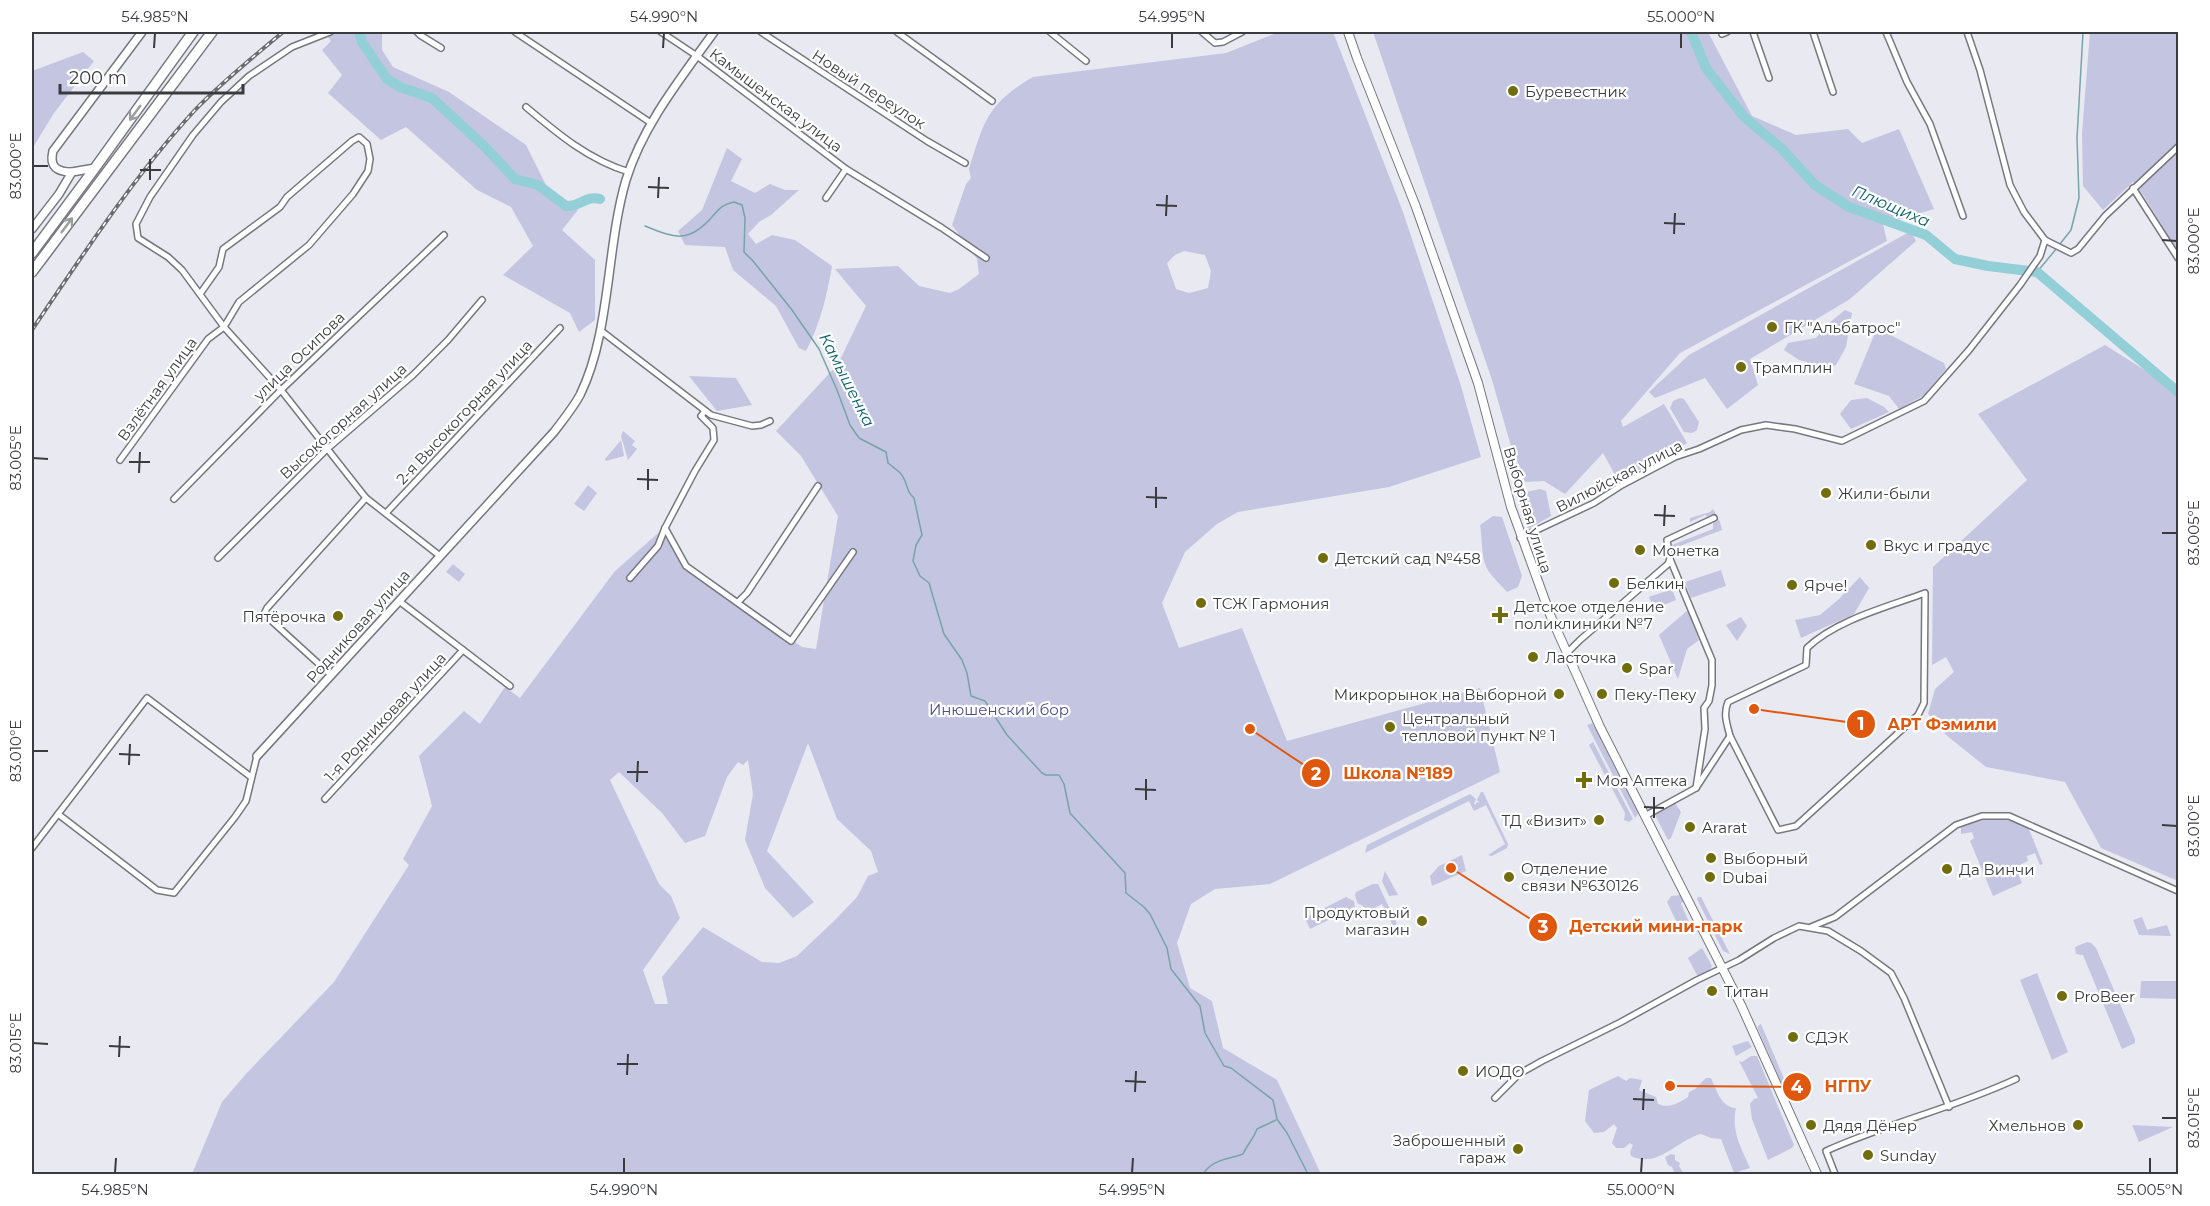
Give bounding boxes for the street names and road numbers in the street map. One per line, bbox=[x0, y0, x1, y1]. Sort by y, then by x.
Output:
street label: Камышенская улица bbox=[706, 44, 846, 156]
street label: Новый переулок bbox=[809, 45, 930, 133]
street label: улица Осипова bbox=[249, 308, 349, 405]
street label: Взлётная улица bbox=[113, 333, 201, 445]
street label: 2-я Высокогорная улица bbox=[392, 336, 536, 488]
street label: Высокогорная улица bbox=[276, 359, 410, 483]
street label: Вилюйская улица bbox=[1552, 436, 1686, 516]
street label: Выборная улица bbox=[1500, 444, 1556, 576]
street label: Родниковая улица bbox=[302, 565, 414, 687]
street label: 1-я Родниковая улица bbox=[320, 648, 450, 786]

